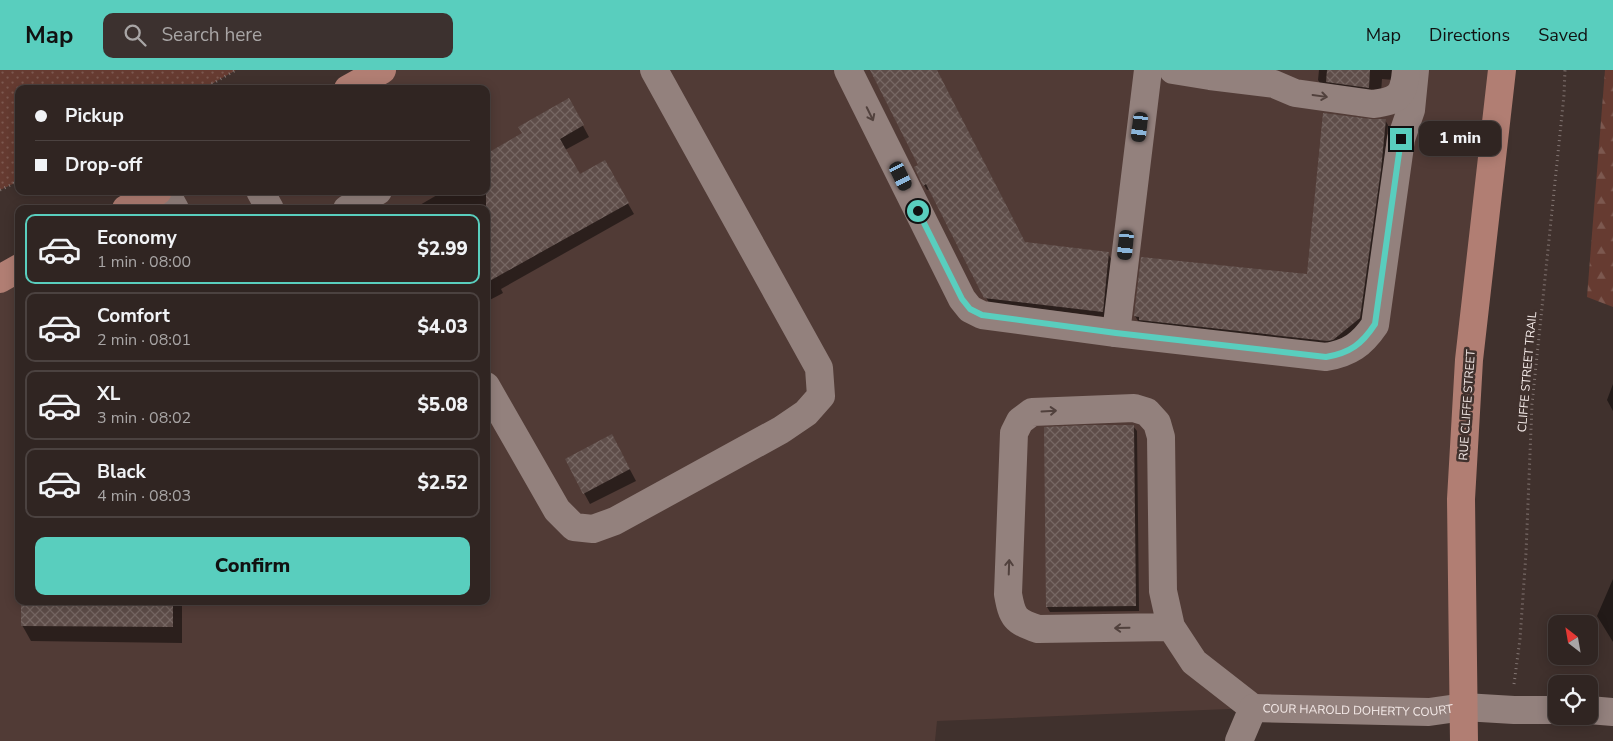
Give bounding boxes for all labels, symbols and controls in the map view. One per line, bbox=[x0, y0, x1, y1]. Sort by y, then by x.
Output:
search box bbox=[103, 13, 453, 58]
text: Map bbox=[25, 19, 73, 51]
icon: search bbox=[121, 21, 149, 49]
text: Search here bbox=[161, 22, 262, 48]
text: Map bbox=[1366, 23, 1401, 47]
text: Directions bbox=[1429, 23, 1510, 47]
text: Saved bbox=[1538, 23, 1588, 47]
one-way arrow bbox=[1312, 92, 1328, 102]
text: Pickup bbox=[65, 103, 124, 129]
one-way arrow bbox=[865, 106, 875, 121]
car bbox=[1130, 111, 1149, 143]
callout: 1 min bbox=[1418, 122, 1501, 156]
text: 1 min bbox=[1439, 127, 1481, 149]
route end bbox=[1390, 128, 1412, 150]
text: Drop-off bbox=[65, 152, 142, 178]
car bbox=[887, 159, 914, 193]
route start bbox=[907, 200, 929, 222]
text: Economy bbox=[97, 225, 177, 251]
icon: car bbox=[37, 227, 82, 272]
car bbox=[1116, 229, 1135, 261]
text: $2.99 bbox=[417, 236, 468, 262]
text: 1 min · 08:00 bbox=[97, 251, 191, 273]
text: Comfort bbox=[97, 303, 170, 329]
icon: car bbox=[37, 305, 82, 350]
street label: CLIFFE STREET TRAIL bbox=[1514, 311, 1540, 433]
text: $4.03 bbox=[417, 314, 468, 340]
text: 2 min · 08:01 bbox=[97, 329, 191, 351]
street label: RUE CLIFFE STREET bbox=[1455, 348, 1479, 461]
text: XL bbox=[97, 381, 120, 407]
icon: car bbox=[37, 383, 82, 428]
text: $5.08 bbox=[417, 392, 468, 418]
one-way arrow bbox=[1041, 406, 1057, 415]
text: 3 min · 08:02 bbox=[97, 407, 191, 429]
text: Black bbox=[97, 459, 146, 485]
icon: car bbox=[37, 461, 82, 506]
text: $2.52 bbox=[417, 470, 468, 496]
text: 4 min · 08:03 bbox=[97, 485, 191, 507]
button: Confirm bbox=[35, 537, 470, 595]
one-way arrow bbox=[1005, 559, 1014, 575]
north arrow bbox=[1548, 615, 1598, 665]
map controls bbox=[1548, 615, 1598, 725]
one-way arrow bbox=[1114, 623, 1130, 633]
button: locate bbox=[1548, 675, 1598, 725]
street label: COUR HAROLD DOHERTY COURT bbox=[1262, 700, 1455, 720]

